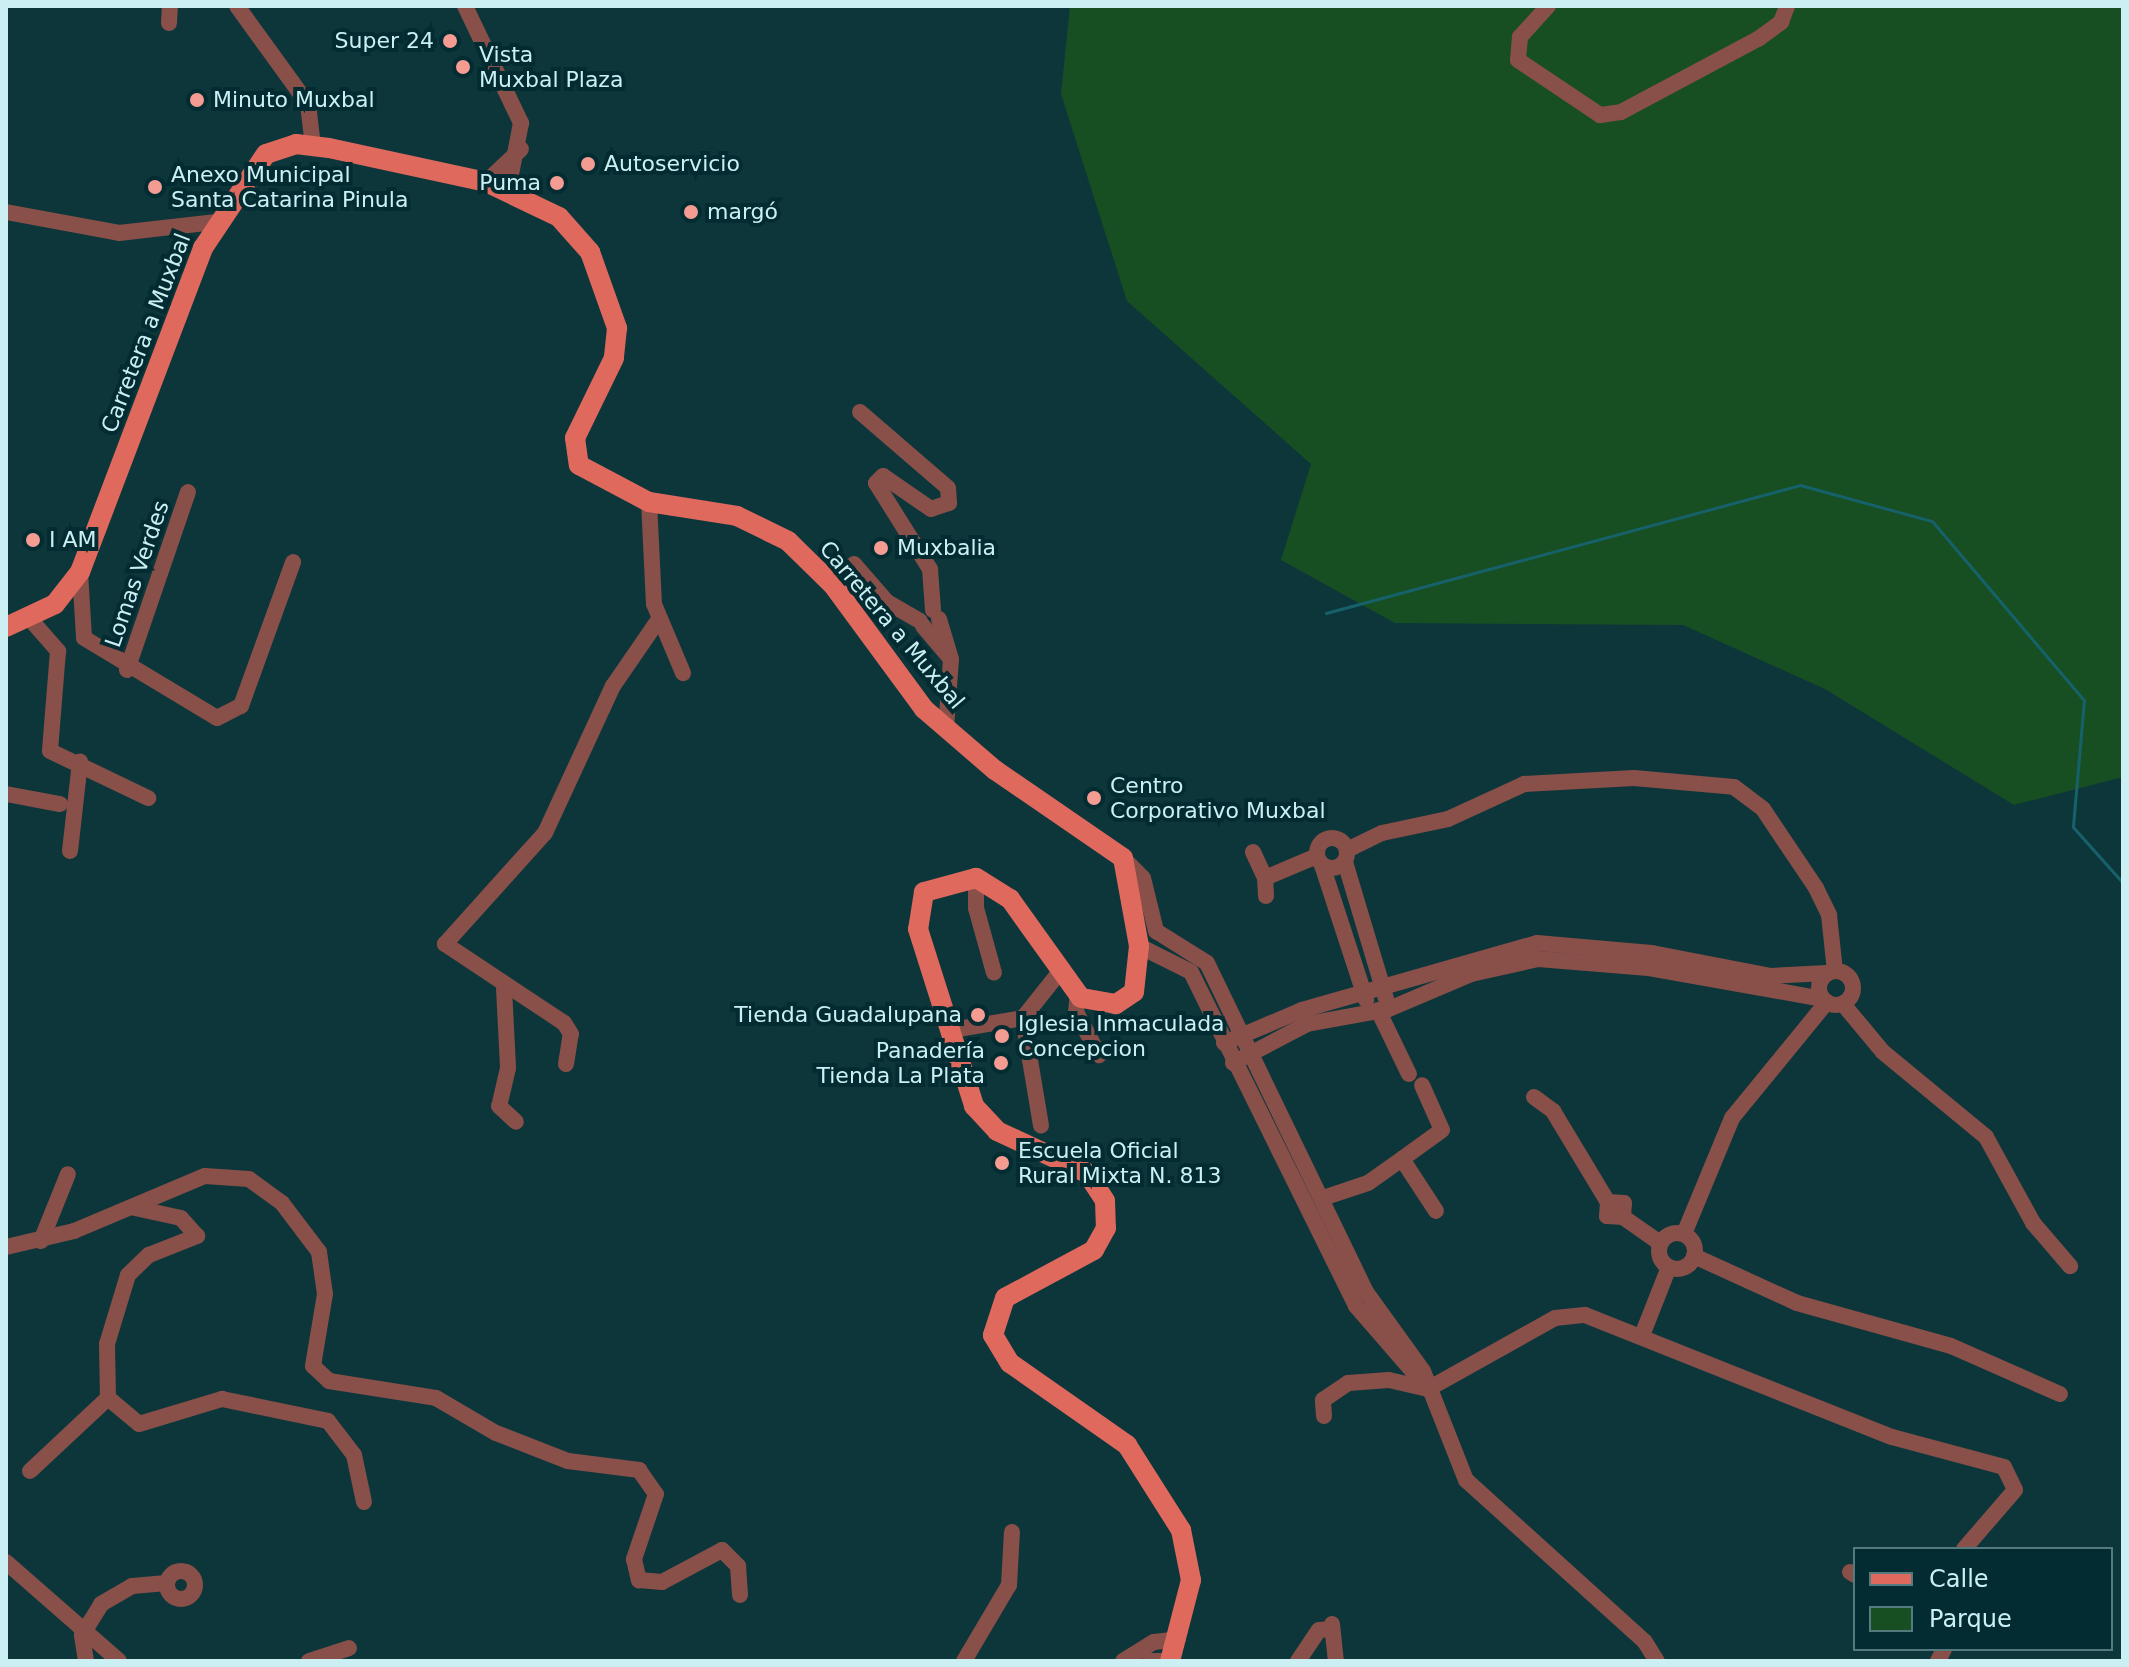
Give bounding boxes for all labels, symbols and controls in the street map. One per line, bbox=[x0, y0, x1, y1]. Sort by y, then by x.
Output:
place label: Super 24 bbox=[335, 28, 434, 54]
marker: Super 24 bbox=[441, 32, 459, 50]
place label: Vista Muxbal Plaza bbox=[479, 41, 623, 92]
marker: Vista Muxbal Plaza bbox=[454, 58, 472, 76]
place label: Minuto Muxbal bbox=[213, 87, 375, 113]
marker: Minuto Muxbal bbox=[188, 91, 206, 109]
place label: Autoservicio bbox=[604, 151, 740, 177]
marker: Autoservicio bbox=[579, 155, 597, 173]
place label: Anexo Municipal Santa Catarina Pinula bbox=[171, 161, 408, 212]
place label: Puma bbox=[479, 170, 541, 196]
marker: Puma bbox=[548, 174, 566, 192]
marker: Anexo Municipal Santa Catarina Pinula bbox=[146, 178, 164, 196]
place label: margó bbox=[707, 199, 778, 225]
marker: margó bbox=[682, 203, 700, 221]
street label: Carretera a Muxbal bbox=[96, 230, 196, 436]
street label: Lomas Verdes bbox=[100, 497, 174, 651]
place label: I AM bbox=[49, 527, 97, 553]
marker: I AM bbox=[24, 531, 42, 549]
place label: Muxbalia bbox=[897, 535, 996, 561]
street label: Carretera a Muxbal bbox=[814, 536, 970, 714]
marker: Muxbalia bbox=[872, 539, 890, 557]
place label: Centro Corporativo Muxbal bbox=[1110, 772, 1326, 824]
marker: Centro Corporativo Muxbal bbox=[1085, 789, 1103, 807]
place label: Tienda Guadalupana bbox=[734, 1002, 962, 1028]
marker: Tienda Guadalupana bbox=[969, 1006, 987, 1024]
place label: Iglesia Inmaculada Concepcion bbox=[1018, 1010, 1225, 1062]
marker: Iglesia Inmaculada Concepcion bbox=[993, 1027, 1011, 1045]
place label: Panadería Tienda La Plata bbox=[817, 1037, 985, 1088]
marker: Panadería Tienda La Plata bbox=[992, 1054, 1010, 1072]
place label: Escuela Oficial Rural Mixta N. 813 bbox=[1018, 1137, 1222, 1188]
marker: Escuela Oficial Rural Mixta N. 813 bbox=[993, 1154, 1011, 1172]
legend bbox=[1853, 1547, 2113, 1651]
text: Calle bbox=[1929, 1565, 1989, 1593]
text: Parque bbox=[1929, 1605, 2012, 1633]

